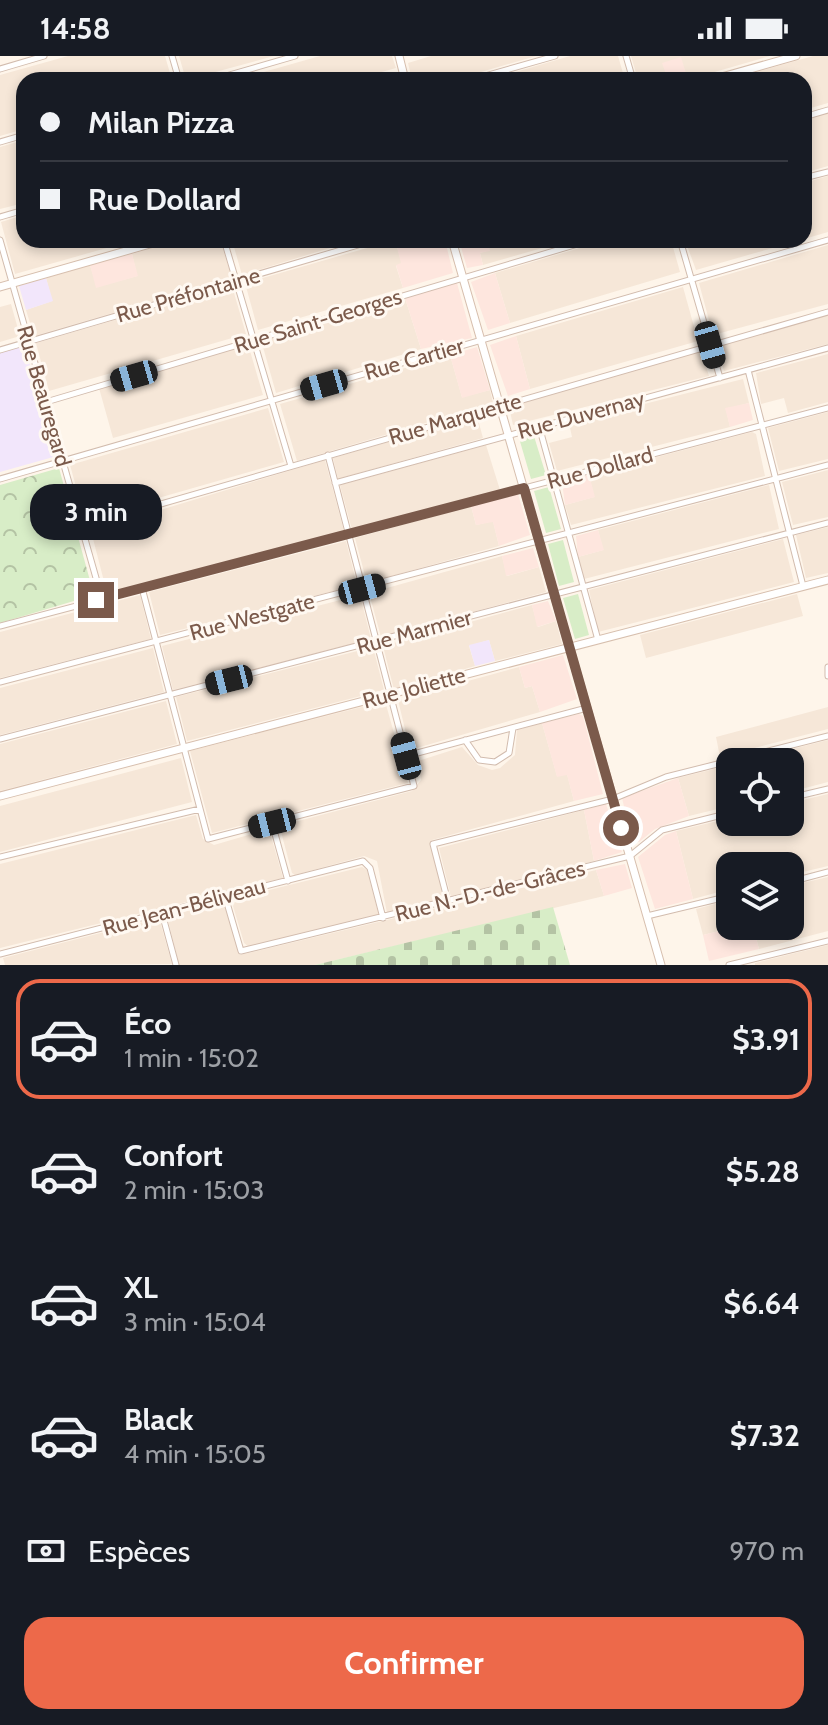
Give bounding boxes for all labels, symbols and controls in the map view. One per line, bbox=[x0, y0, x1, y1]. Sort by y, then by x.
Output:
text: 14:58 bbox=[40, 10, 111, 47]
text: Milan Pizza bbox=[88, 104, 234, 141]
text: Rue Dollard bbox=[88, 181, 241, 218]
street label: Rue Préfontaine bbox=[113, 262, 263, 328]
street label: Rue Saint-Georges bbox=[231, 283, 405, 359]
car bbox=[692, 319, 728, 371]
street label: Rue Beauregard bbox=[11, 322, 77, 470]
street label: Rue Cartier bbox=[361, 332, 467, 386]
car bbox=[108, 358, 160, 394]
car bbox=[298, 367, 350, 403]
street label: Rue Duvernay bbox=[514, 385, 648, 445]
street label: Rue Marquette bbox=[386, 387, 524, 451]
street label: Rue Dollard bbox=[544, 441, 656, 495]
callout: 3 min bbox=[30, 484, 162, 540]
text: 3 min bbox=[64, 496, 128, 528]
car bbox=[336, 571, 388, 607]
route end bbox=[78, 582, 114, 618]
street label: Rue Westgate bbox=[187, 587, 317, 647]
street label: Rue Marmier bbox=[353, 604, 475, 660]
street label: Rue Joliette bbox=[360, 661, 468, 715]
car bbox=[203, 663, 255, 697]
car bbox=[388, 730, 424, 782]
map controls bbox=[716, 748, 804, 940]
button: locate bbox=[716, 748, 804, 836]
car bbox=[246, 806, 298, 840]
route start bbox=[603, 810, 639, 846]
button: layers bbox=[716, 852, 804, 940]
street label: Rue N.-D.-de-Grâces bbox=[392, 854, 588, 928]
street label: Rue Jean-Béliveau bbox=[99, 872, 269, 942]
icon: car bbox=[28, 1003, 100, 1075]
text: Éco bbox=[124, 1005, 171, 1042]
text: $3.91 bbox=[732, 1021, 800, 1058]
text: 1 min · 15:02 bbox=[124, 1042, 259, 1074]
icon: car bbox=[28, 1135, 100, 1207]
text: Confort bbox=[124, 1137, 223, 1174]
text: $5.28 bbox=[726, 1153, 800, 1190]
text: 2 min · 15:03 bbox=[124, 1174, 264, 1206]
icon: car bbox=[28, 1267, 100, 1339]
text: XL bbox=[124, 1269, 158, 1306]
text: $6.64 bbox=[724, 1285, 800, 1322]
text: 3 min · 15:04 bbox=[124, 1306, 266, 1338]
icon: car bbox=[28, 1399, 100, 1471]
text: Black bbox=[124, 1401, 194, 1438]
text: $7.32 bbox=[730, 1417, 800, 1454]
text: 4 min · 15:05 bbox=[124, 1438, 266, 1470]
icon: cash bbox=[24, 1529, 68, 1573]
text: Espèces bbox=[88, 1533, 190, 1570]
text: 970 m bbox=[730, 1535, 804, 1567]
button: Confirmer bbox=[24, 1617, 804, 1709]

